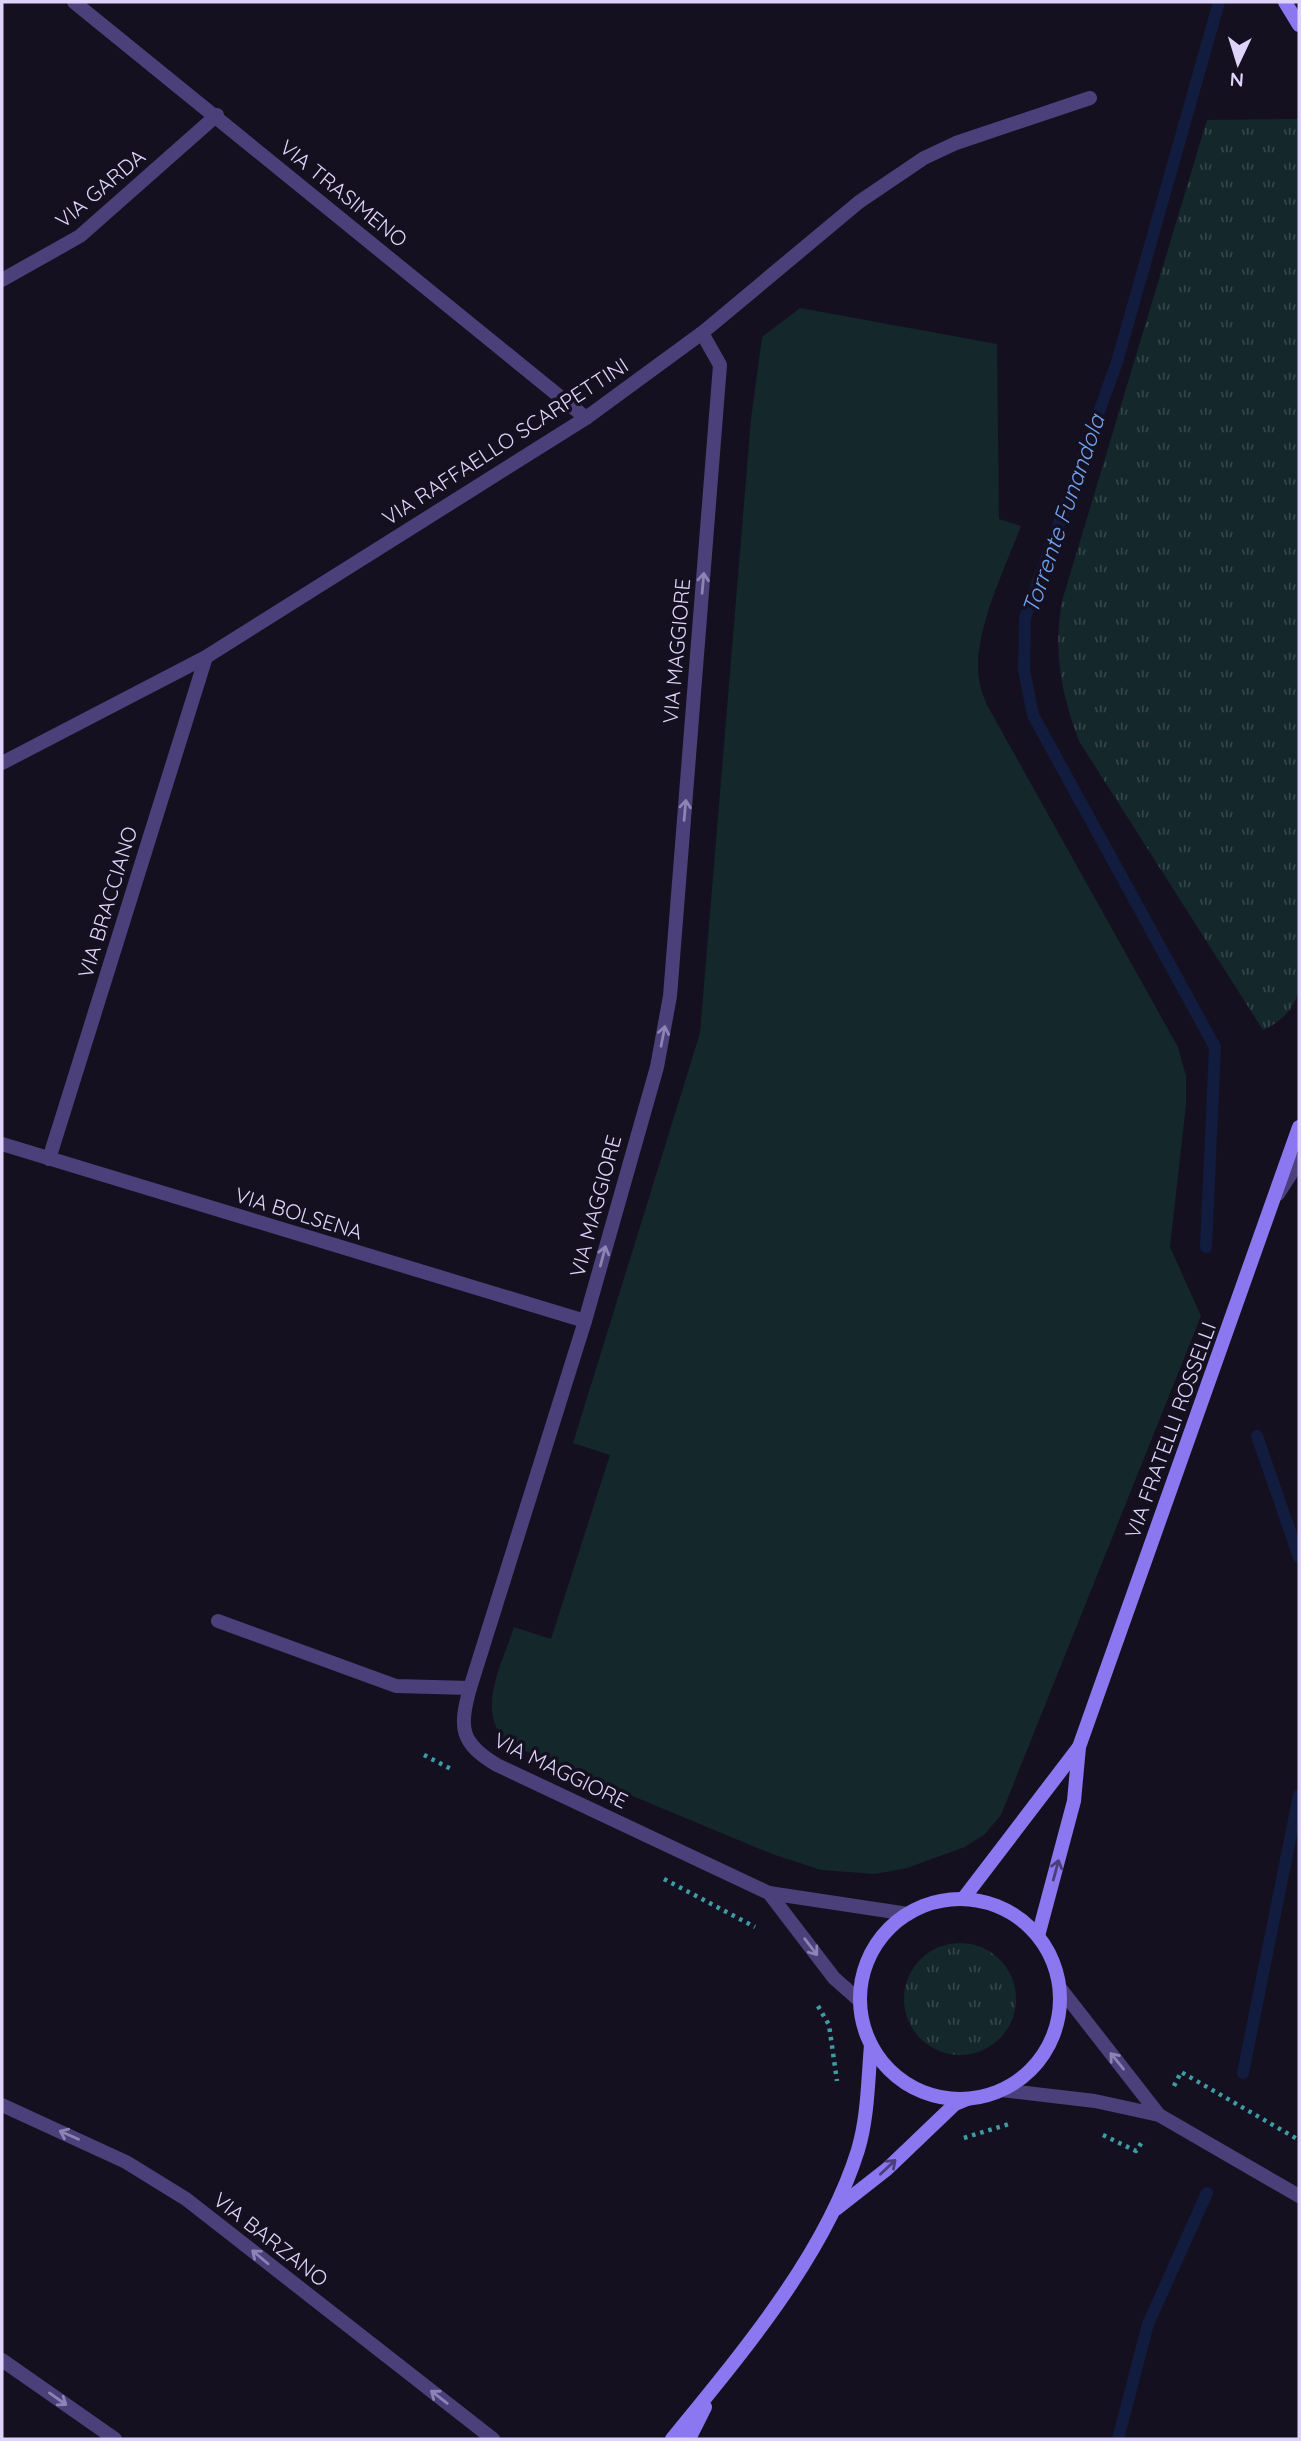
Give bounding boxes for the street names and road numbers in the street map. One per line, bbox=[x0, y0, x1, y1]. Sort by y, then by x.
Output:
street label: VIA TRASIMENO bbox=[275, 134, 413, 252]
street label: VIA GARDA bbox=[50, 143, 150, 233]
street label: VIA RAFFAELLO SCARPETTINI bbox=[377, 352, 633, 530]
street label: VIA MAGGIORE bbox=[657, 577, 695, 725]
street label: VIA BRACCIANO bbox=[72, 823, 142, 981]
street label: VIA MAGGIORE bbox=[564, 1132, 626, 1280]
street label: VIA BOLSENA bbox=[232, 1181, 366, 1245]
street label: VIA FRATELLI ROSSELLI bbox=[1119, 1318, 1221, 1542]
street label: VIA MAGGIORE bbox=[490, 1726, 632, 1814]
street label: VIA BARZANO bbox=[208, 2186, 334, 2292]

